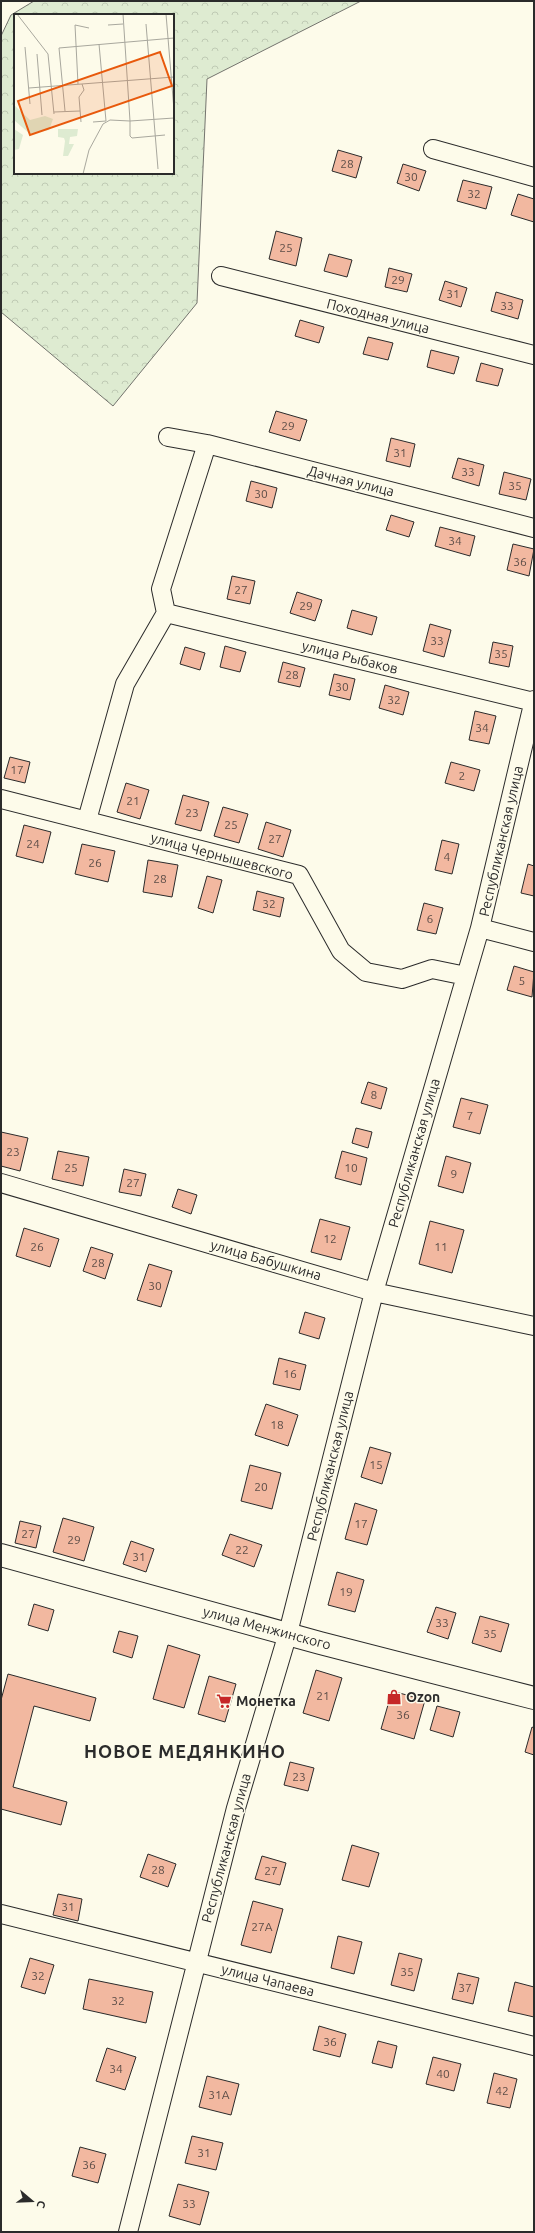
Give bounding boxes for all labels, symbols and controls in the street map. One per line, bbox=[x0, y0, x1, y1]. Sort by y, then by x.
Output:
inset map bbox=[14, 14, 174, 174]
house number: 28 bbox=[340, 157, 354, 170]
house number: 30 bbox=[404, 170, 418, 183]
house number: 32 bbox=[467, 187, 481, 200]
house number: 25 bbox=[279, 241, 293, 254]
house number: 29 bbox=[391, 273, 405, 286]
house number: 31 bbox=[446, 287, 460, 300]
street label: Походная улица bbox=[325, 295, 431, 337]
house number: 33 bbox=[500, 299, 514, 312]
house number: 29 bbox=[281, 419, 295, 432]
house number: 31 bbox=[393, 446, 407, 459]
street label: Дачная улица bbox=[306, 463, 396, 499]
house number: 33 bbox=[461, 465, 475, 478]
house number: 35 bbox=[508, 479, 522, 492]
house number: 30 bbox=[254, 487, 268, 500]
house number: 34 bbox=[448, 534, 462, 547]
house number: 36 bbox=[513, 555, 527, 568]
house number: 27 bbox=[234, 583, 248, 596]
house number: 29 bbox=[299, 599, 313, 612]
house number: 33 bbox=[430, 634, 444, 647]
street label: улица Рыбаков bbox=[300, 637, 400, 677]
house number: 35 bbox=[494, 647, 508, 660]
house number: 28 bbox=[285, 668, 299, 681]
house number: 30 bbox=[335, 680, 349, 693]
house number: 32 bbox=[387, 693, 401, 706]
house number: 34 bbox=[475, 721, 489, 734]
house number: 17 bbox=[10, 763, 24, 776]
street label: Республиканская улица bbox=[476, 764, 526, 918]
house number: 2 bbox=[459, 769, 465, 782]
house number: 21 bbox=[126, 794, 140, 807]
house number: 23 bbox=[185, 806, 199, 819]
house number: 25 bbox=[224, 818, 238, 831]
street label: улица Чернышевского bbox=[149, 829, 295, 883]
house number: 27 bbox=[268, 832, 282, 845]
house number: 24 bbox=[26, 837, 40, 850]
house number: 4 bbox=[444, 850, 451, 863]
house number: 26 bbox=[88, 856, 102, 869]
house number: 28 bbox=[153, 872, 167, 885]
house number: 32 bbox=[262, 897, 276, 910]
house number: 6 bbox=[427, 912, 434, 925]
house number: 5 bbox=[519, 974, 525, 987]
street label: Республиканская улица bbox=[385, 1077, 443, 1229]
house number: 8 bbox=[371, 1088, 378, 1101]
house number: 7 bbox=[467, 1109, 473, 1122]
house number: 23 bbox=[6, 1145, 20, 1158]
house number: 25 bbox=[64, 1161, 78, 1174]
house number: 10 bbox=[344, 1161, 358, 1174]
house number: 9 bbox=[451, 1167, 457, 1180]
house number: 27 bbox=[126, 1176, 140, 1189]
house number: 12 bbox=[323, 1232, 337, 1245]
street label: улица Бабушкина bbox=[209, 1237, 323, 1283]
house number: 26 bbox=[30, 1240, 44, 1253]
house number: 11 bbox=[434, 1240, 448, 1253]
house number: 28 bbox=[91, 1256, 105, 1269]
house number: 30 bbox=[148, 1279, 162, 1292]
house number: 16 bbox=[283, 1367, 297, 1380]
street label: Республиканская улица bbox=[304, 1389, 356, 1543]
house number: 18 bbox=[270, 1418, 284, 1431]
house number: 15 bbox=[369, 1458, 383, 1471]
house number: 20 bbox=[254, 1480, 268, 1493]
house number: 17 bbox=[354, 1517, 368, 1530]
house number: 27 bbox=[21, 1527, 35, 1540]
house number: 29 bbox=[67, 1533, 81, 1546]
house number: 22 bbox=[235, 1543, 249, 1556]
house number: 31 bbox=[132, 1550, 146, 1563]
house number: 19 bbox=[339, 1585, 353, 1598]
street label: улица Менжинского bbox=[201, 1603, 333, 1653]
house number: 33 bbox=[435, 1616, 449, 1629]
house number: 35 bbox=[483, 1627, 497, 1640]
shop icon: Ozon bbox=[385, 1688, 403, 1706]
house number: 21 bbox=[316, 1689, 330, 1702]
place label: Ozon bbox=[406, 1689, 440, 1705]
supermarket icon: Монетка bbox=[215, 1692, 233, 1710]
place label: Монетка bbox=[236, 1693, 296, 1709]
house number: 36 bbox=[396, 1708, 410, 1721]
district label: НОВОЕ МЕДЯНКИНО bbox=[84, 1741, 286, 1761]
house number: 23 bbox=[292, 1770, 306, 1783]
street label: Республиканская улица bbox=[198, 1771, 254, 1925]
house number: 28 bbox=[151, 1863, 165, 1876]
house number: 27 bbox=[264, 1864, 278, 1877]
house number: 31 bbox=[61, 1900, 75, 1913]
house number: 27А bbox=[251, 1920, 273, 1933]
street label: улица Чапаева bbox=[220, 1961, 316, 1999]
house number: 35 bbox=[400, 1965, 414, 1978]
house number: 32 bbox=[31, 1969, 45, 1982]
house number: 37 bbox=[458, 1981, 472, 1994]
house number: 32 bbox=[111, 1994, 125, 2007]
house number: 36 bbox=[323, 2035, 337, 2048]
house number: 34 bbox=[109, 2062, 123, 2075]
house number: 40 bbox=[436, 2067, 450, 2080]
house number: 42 bbox=[495, 2084, 509, 2097]
house number: 31А bbox=[208, 2088, 230, 2101]
house number: 31 bbox=[197, 2146, 211, 2159]
house number: 36 bbox=[82, 2158, 96, 2171]
north arrow bbox=[12, 2181, 52, 2221]
house number: 33 bbox=[182, 2197, 196, 2210]
text: С bbox=[35, 2199, 48, 2210]

